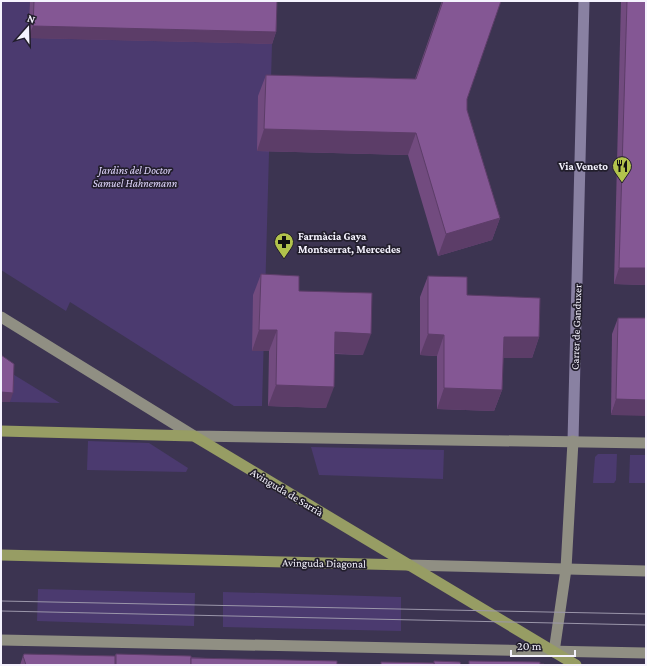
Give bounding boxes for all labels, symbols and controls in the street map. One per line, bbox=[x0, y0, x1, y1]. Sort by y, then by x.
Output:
north arrow bbox=[8, 8, 48, 48]
text: N bbox=[26, 12, 37, 26]
restaurant icon: Via Veneto bbox=[611, 155, 633, 183]
place label: Via Veneto bbox=[558, 160, 608, 172]
park label: Jardins del Doctor Samuel Hahnemann bbox=[93, 164, 178, 189]
place label: Farmàcia Gaya Montserrat, Mercedes bbox=[298, 230, 401, 256]
pharmacy icon: Farmàcia Gaya Montserrat, Mercedes bbox=[273, 231, 295, 259]
street label: Carrer de Ganduxer bbox=[569, 284, 583, 370]
street label: Avinguda de Sarrià bbox=[248, 466, 326, 519]
street label: Avinguda Diagonal bbox=[282, 556, 366, 571]
scale bar bbox=[511, 632, 575, 658]
text: 20 m bbox=[517, 639, 542, 653]

